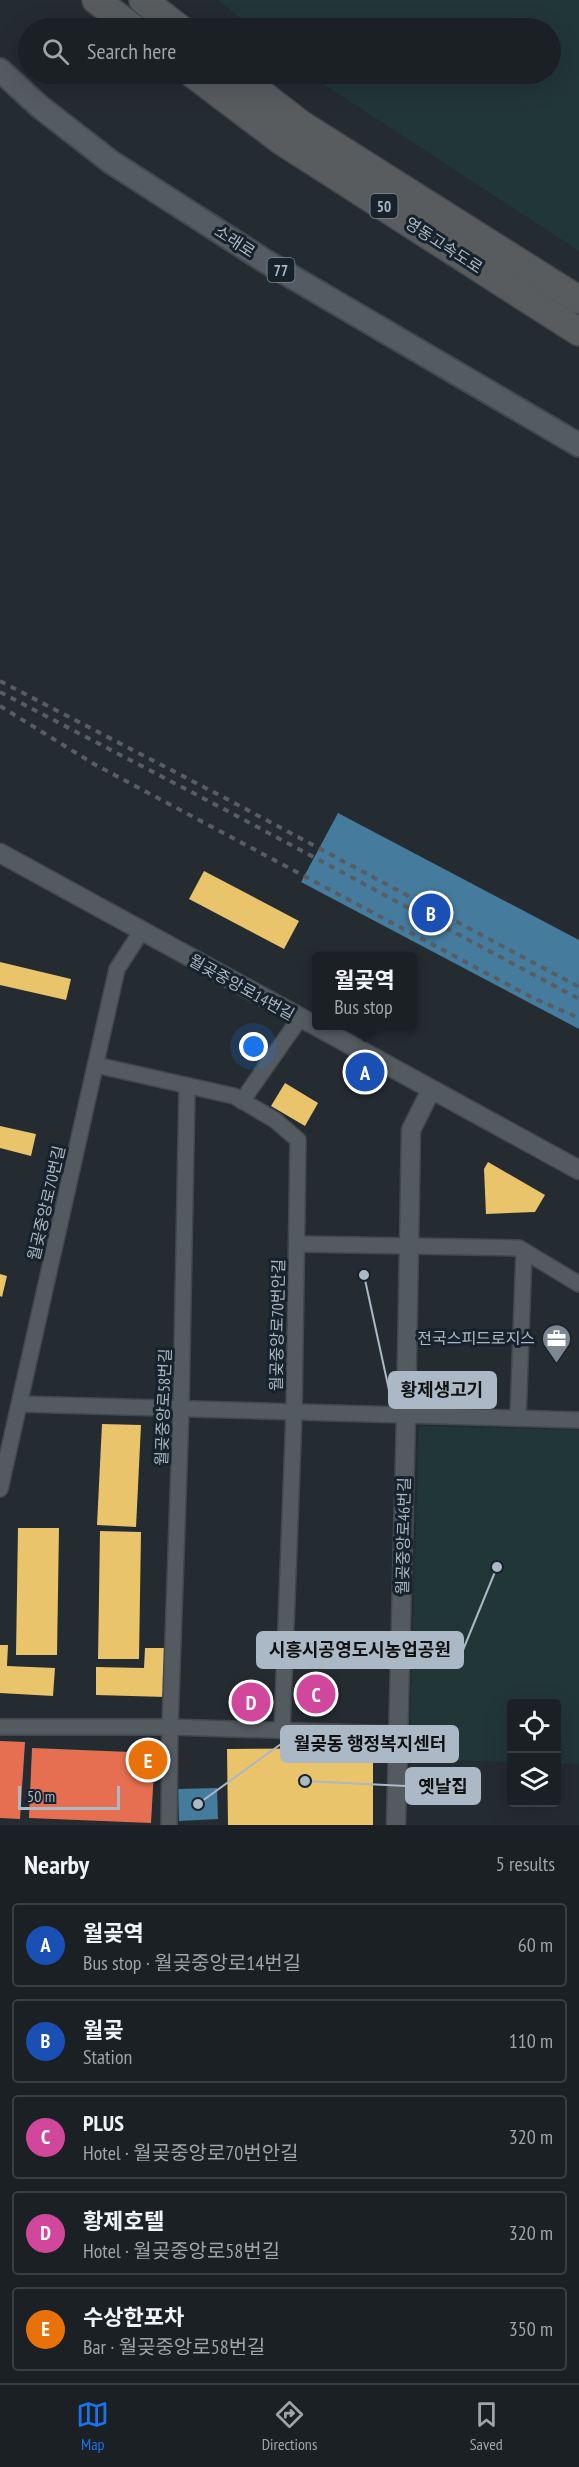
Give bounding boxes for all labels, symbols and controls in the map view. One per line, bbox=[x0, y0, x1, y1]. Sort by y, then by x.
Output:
search box bbox=[18, 18, 561, 84]
icon: search bbox=[39, 35, 72, 68]
text: Search here bbox=[87, 37, 176, 65]
road number: 50 bbox=[370, 194, 398, 218]
street label: 영동고속도로 bbox=[402, 213, 487, 278]
street label: 소래로 bbox=[211, 221, 259, 262]
road number: 77 bbox=[268, 258, 294, 282]
pin: B bbox=[412, 890, 450, 936]
street label: 월곶중앙로14번길 bbox=[186, 950, 298, 1024]
popup bbox=[312, 952, 417, 1030]
text: 월곶역 bbox=[334, 966, 395, 994]
text: Bus stop bbox=[334, 994, 393, 1020]
your location bbox=[239, 1032, 268, 1061]
pin: A bbox=[346, 1050, 385, 1094]
street label: 월곶중앙로70번길 bbox=[23, 1144, 69, 1262]
street label: 월곶중앙로70번안길 bbox=[266, 1259, 288, 1391]
office icon: 전국스피드로지스 bbox=[540, 1322, 572, 1364]
place label: 전국스피드로지스 bbox=[417, 1328, 535, 1348]
street label: 월곶중앙로58번길 bbox=[151, 1348, 175, 1466]
callout: 황제생고기 bbox=[389, 1372, 496, 1408]
text: 황제생고기 bbox=[401, 1378, 483, 1401]
street label: 월곶중앙로46번길 bbox=[392, 1477, 414, 1595]
callout: 시흥시공영도시농업공원 bbox=[257, 1632, 463, 1668]
text: 시흥시공영도시농업공원 bbox=[269, 1638, 451, 1661]
pin: C bbox=[296, 1672, 336, 1716]
pin: D bbox=[232, 1680, 270, 1724]
map controls bbox=[507, 1699, 561, 1807]
button: locate bbox=[507, 1699, 561, 1753]
callout: 월곶동 행정복지센터 bbox=[281, 1726, 458, 1762]
text: 월곶동 행정복지센터 bbox=[294, 1732, 446, 1755]
pin: E bbox=[128, 1738, 168, 1782]
button: layers bbox=[507, 1753, 561, 1807]
callout: 옛날집 bbox=[406, 1768, 480, 1804]
text: 옛날집 bbox=[418, 1775, 468, 1798]
scale bar bbox=[18, 1783, 120, 1810]
text: 50 m bbox=[27, 1786, 55, 1806]
text: Nearby bbox=[24, 1848, 89, 1881]
text: 5 results bbox=[496, 1851, 555, 1877]
text: 월곶역 bbox=[83, 1919, 144, 1947]
text: A bbox=[40, 1932, 51, 1958]
text: 60 m bbox=[518, 1932, 553, 1958]
text: Bus stop · 월곶중앙로14번길 bbox=[83, 1950, 301, 1976]
text: 월곶 bbox=[83, 2016, 123, 2044]
text: B bbox=[41, 2028, 50, 2054]
text: 110 m bbox=[509, 2028, 553, 2054]
text: Station bbox=[83, 2044, 132, 2070]
text: PLUS bbox=[83, 2109, 124, 2137]
text: C bbox=[41, 2124, 50, 2150]
text: 320 m bbox=[509, 2124, 553, 2150]
text: Hotel · 월곶중앙로70번안길 bbox=[83, 2140, 299, 2166]
text: 황제호텔 bbox=[83, 2207, 164, 2235]
text: D bbox=[40, 2220, 51, 2246]
text: 320 m bbox=[509, 2220, 553, 2246]
text: Hotel · 월곶중앙로58번길 bbox=[83, 2238, 280, 2264]
text: 수상한포차 bbox=[83, 2303, 184, 2331]
text: E bbox=[41, 2316, 50, 2342]
text: 350 m bbox=[509, 2316, 553, 2342]
text: Bar · 월곶중앙로58번길 bbox=[83, 2334, 265, 2360]
tab: Map bbox=[76, 2398, 109, 2454]
tab: Directions bbox=[262, 2398, 317, 2454]
tab: Saved bbox=[470, 2398, 503, 2454]

